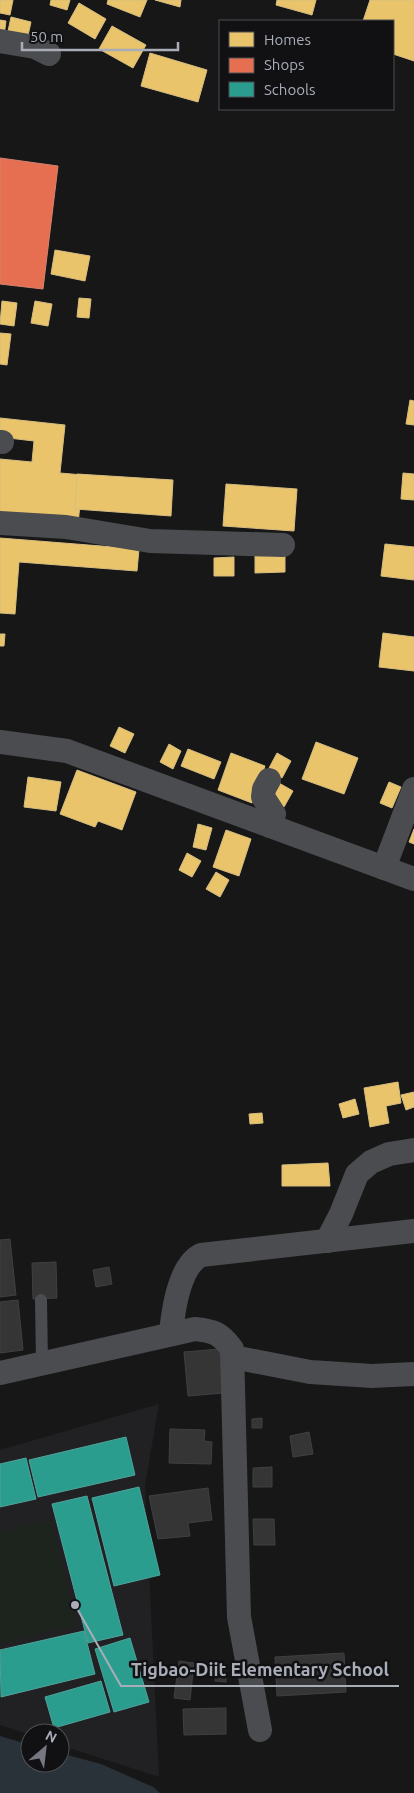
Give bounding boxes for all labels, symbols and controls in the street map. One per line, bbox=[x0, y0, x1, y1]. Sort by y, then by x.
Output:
scale bar bbox=[22, 20, 179, 52]
legend bbox=[219, 20, 394, 110]
text: 50 m bbox=[30, 28, 63, 45]
text: Homes bbox=[264, 31, 311, 48]
text: Shops bbox=[264, 56, 305, 73]
text: Schools bbox=[264, 81, 315, 98]
callout: Tigbao-Diit Elementary School bbox=[121, 1653, 399, 1686]
text: Tigbao-Diit Elementary School bbox=[131, 1659, 390, 1679]
north arrow bbox=[20, 1723, 70, 1773]
text: N bbox=[43, 1727, 59, 1746]

